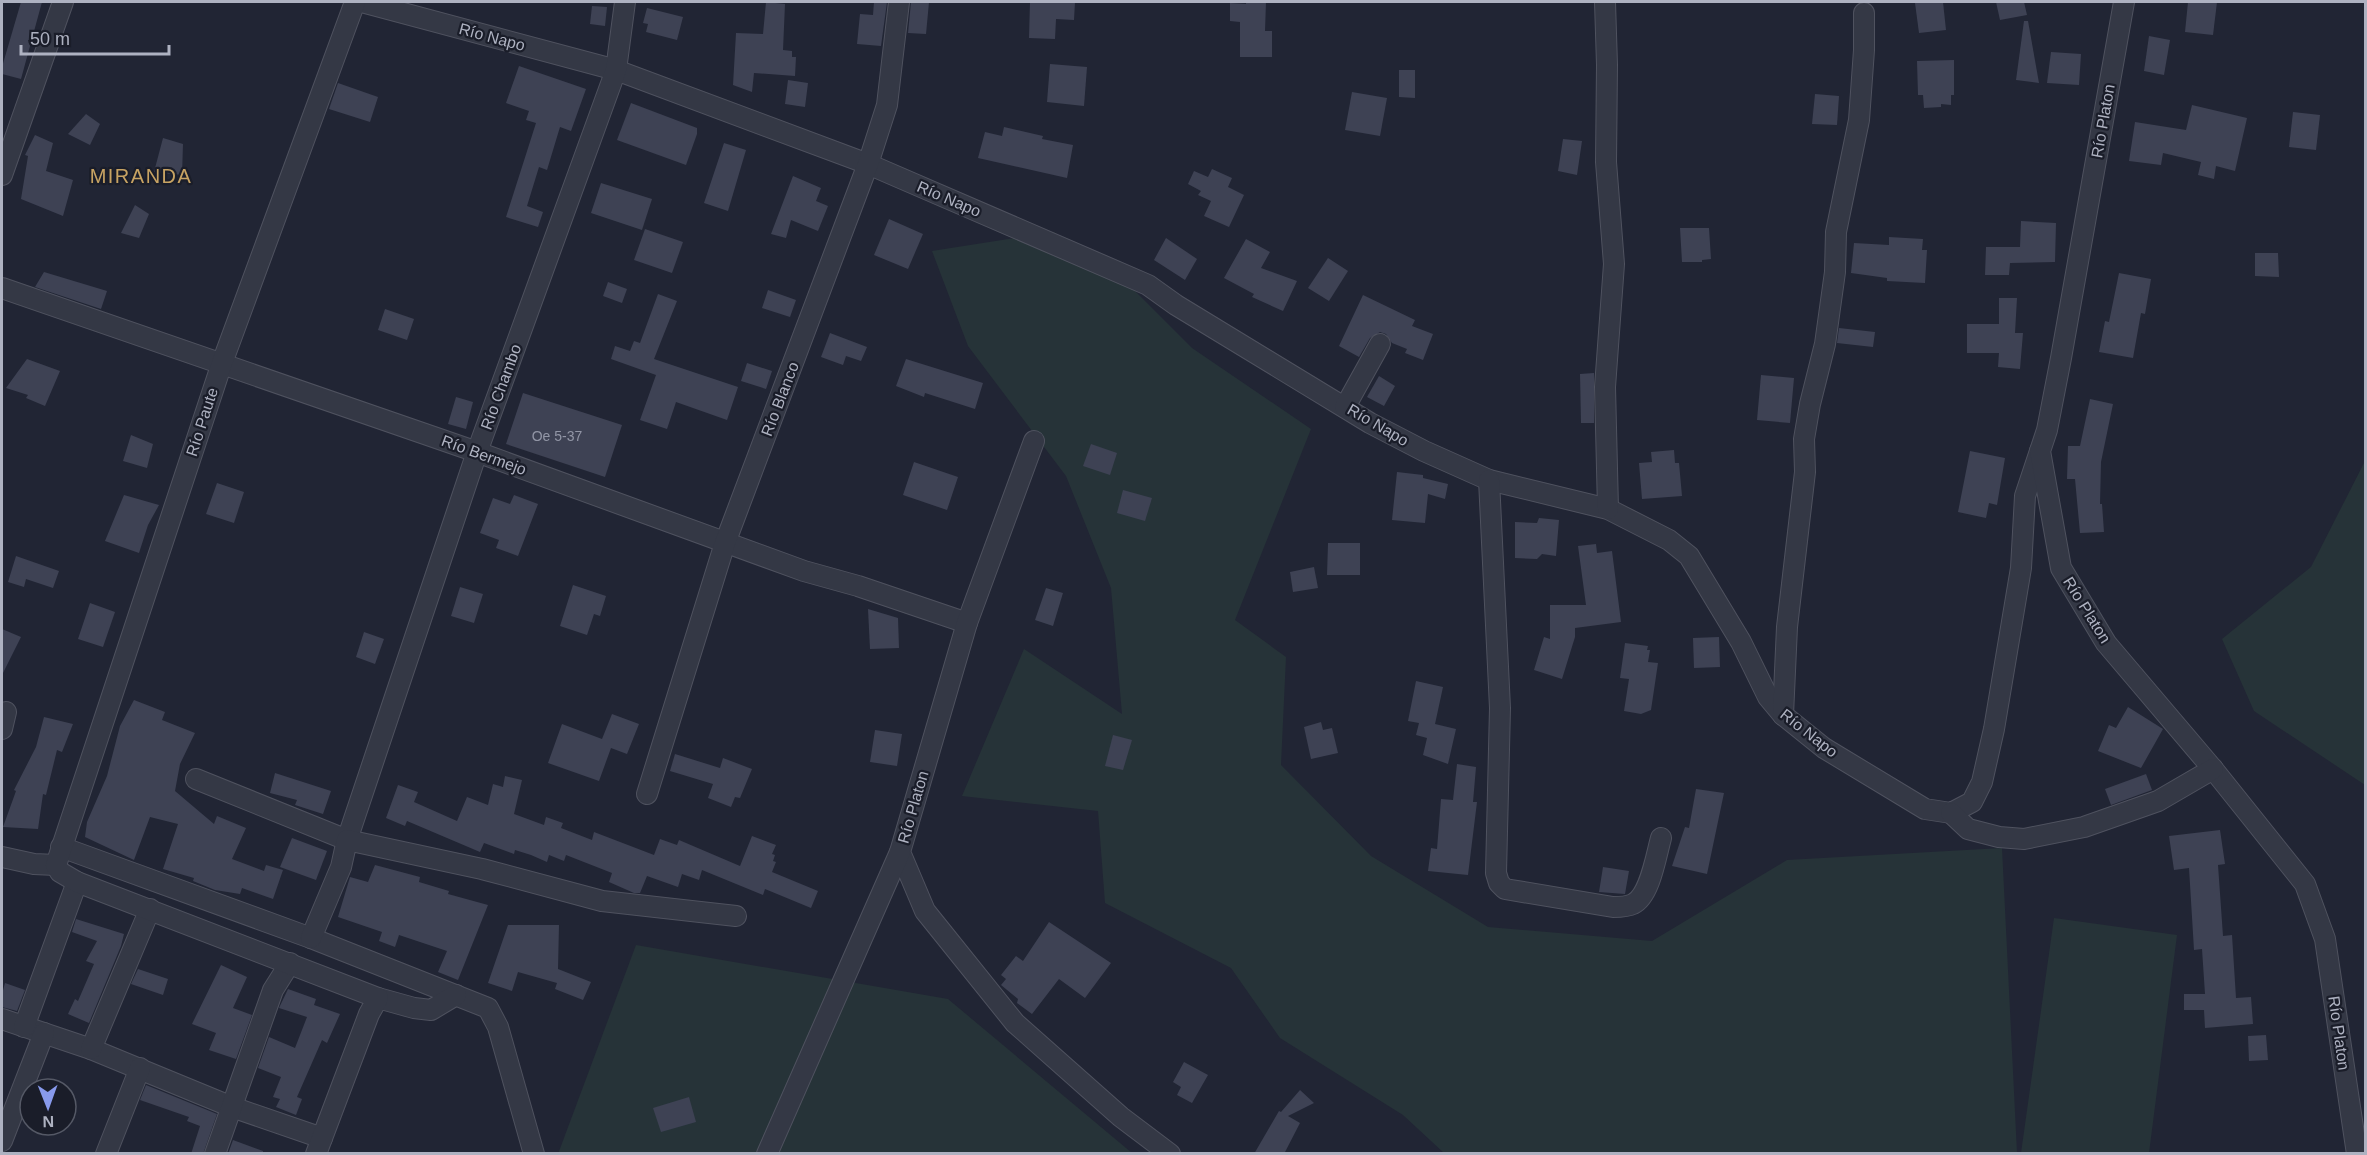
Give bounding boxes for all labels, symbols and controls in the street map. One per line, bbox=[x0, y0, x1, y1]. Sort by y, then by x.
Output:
scale bar bbox=[21, 18, 170, 56]
street label: Río Napo bbox=[457, 20, 527, 54]
text: 50 m bbox=[30, 29, 70, 49]
street label: Río Platon bbox=[2088, 83, 2118, 159]
district label: MIRANDA bbox=[90, 165, 192, 187]
street label: Río Napo bbox=[915, 178, 984, 220]
street label: Río Chambo bbox=[478, 342, 524, 432]
street label: Río Blanco bbox=[758, 359, 802, 439]
street label: Río Paute bbox=[183, 385, 221, 458]
street label: Río Napo bbox=[1344, 401, 1412, 449]
house number: Oe 5-37 bbox=[532, 428, 583, 444]
street label: Río Bermejo bbox=[439, 432, 529, 478]
street label: Río Platon bbox=[2060, 574, 2114, 646]
street label: Río Napo bbox=[1777, 705, 1841, 761]
street label: Río Platon bbox=[895, 769, 931, 845]
street label: Río Platon bbox=[2325, 995, 2353, 1071]
north arrow bbox=[18, 1077, 78, 1137]
text: N bbox=[42, 1113, 54, 1130]

